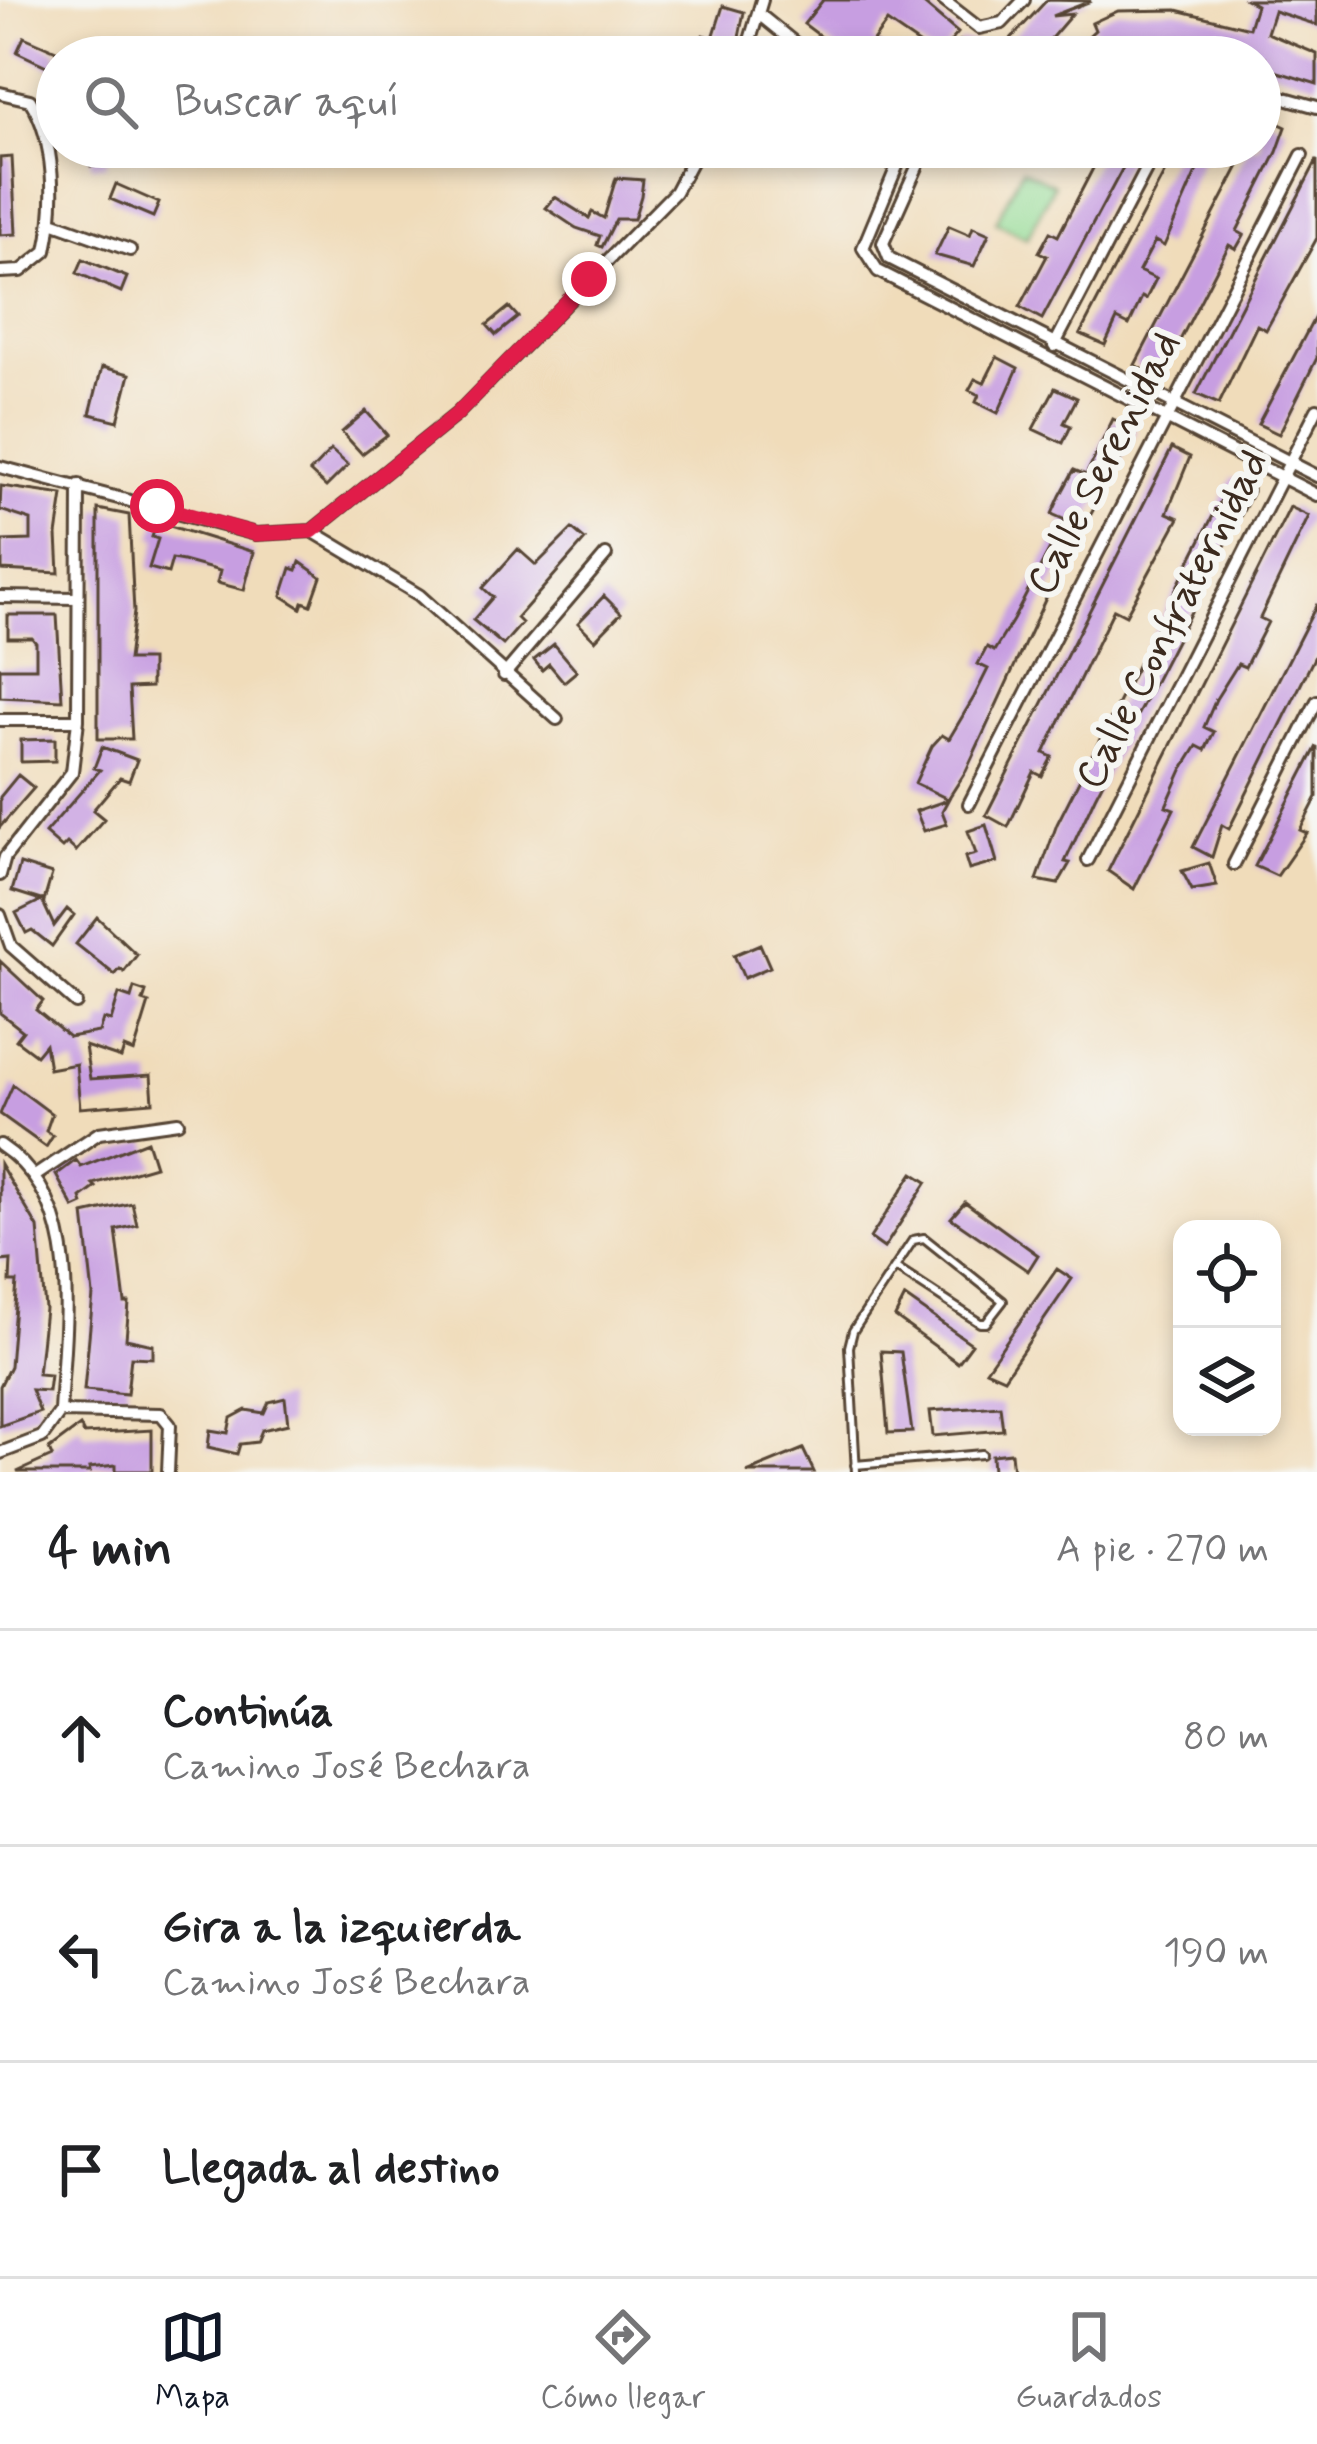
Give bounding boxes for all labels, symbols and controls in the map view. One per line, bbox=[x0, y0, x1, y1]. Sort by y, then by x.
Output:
search box bbox=[36, 36, 1281, 168]
icon: search bbox=[78, 69, 144, 135]
text: Buscar aquí bbox=[174, 73, 400, 132]
route end bbox=[562, 252, 616, 306]
street label: Calle Serenidad bbox=[1015, 323, 1195, 605]
street label: Calle Confraternidad bbox=[1064, 441, 1282, 799]
route start bbox=[130, 479, 184, 533]
map controls bbox=[1173, 1220, 1281, 1436]
button: locate bbox=[1173, 1220, 1281, 1328]
button: layers bbox=[1173, 1328, 1281, 1436]
text: 4 min bbox=[48, 1517, 172, 1583]
text: A pie · 270 m bbox=[1056, 1525, 1269, 1576]
text: Continúa bbox=[162, 1683, 333, 1742]
icon: ahead bbox=[48, 1705, 114, 1771]
text: 80 m bbox=[1183, 1712, 1269, 1763]
text: Camino José Bechara bbox=[162, 1742, 531, 1793]
text: Gira a la izquierda bbox=[162, 1899, 520, 1958]
icon: left bbox=[48, 1921, 114, 1987]
text: 190 m bbox=[1163, 1928, 1269, 1979]
text: Camino José Bechara bbox=[162, 1958, 531, 2009]
icon: arrive bbox=[48, 2137, 114, 2203]
text: Llegada al destino bbox=[162, 2140, 499, 2199]
tab: Mapa bbox=[155, 2304, 230, 2420]
tab: Cómo llegar bbox=[540, 2304, 705, 2420]
tab: Guardados bbox=[1015, 2304, 1162, 2420]

